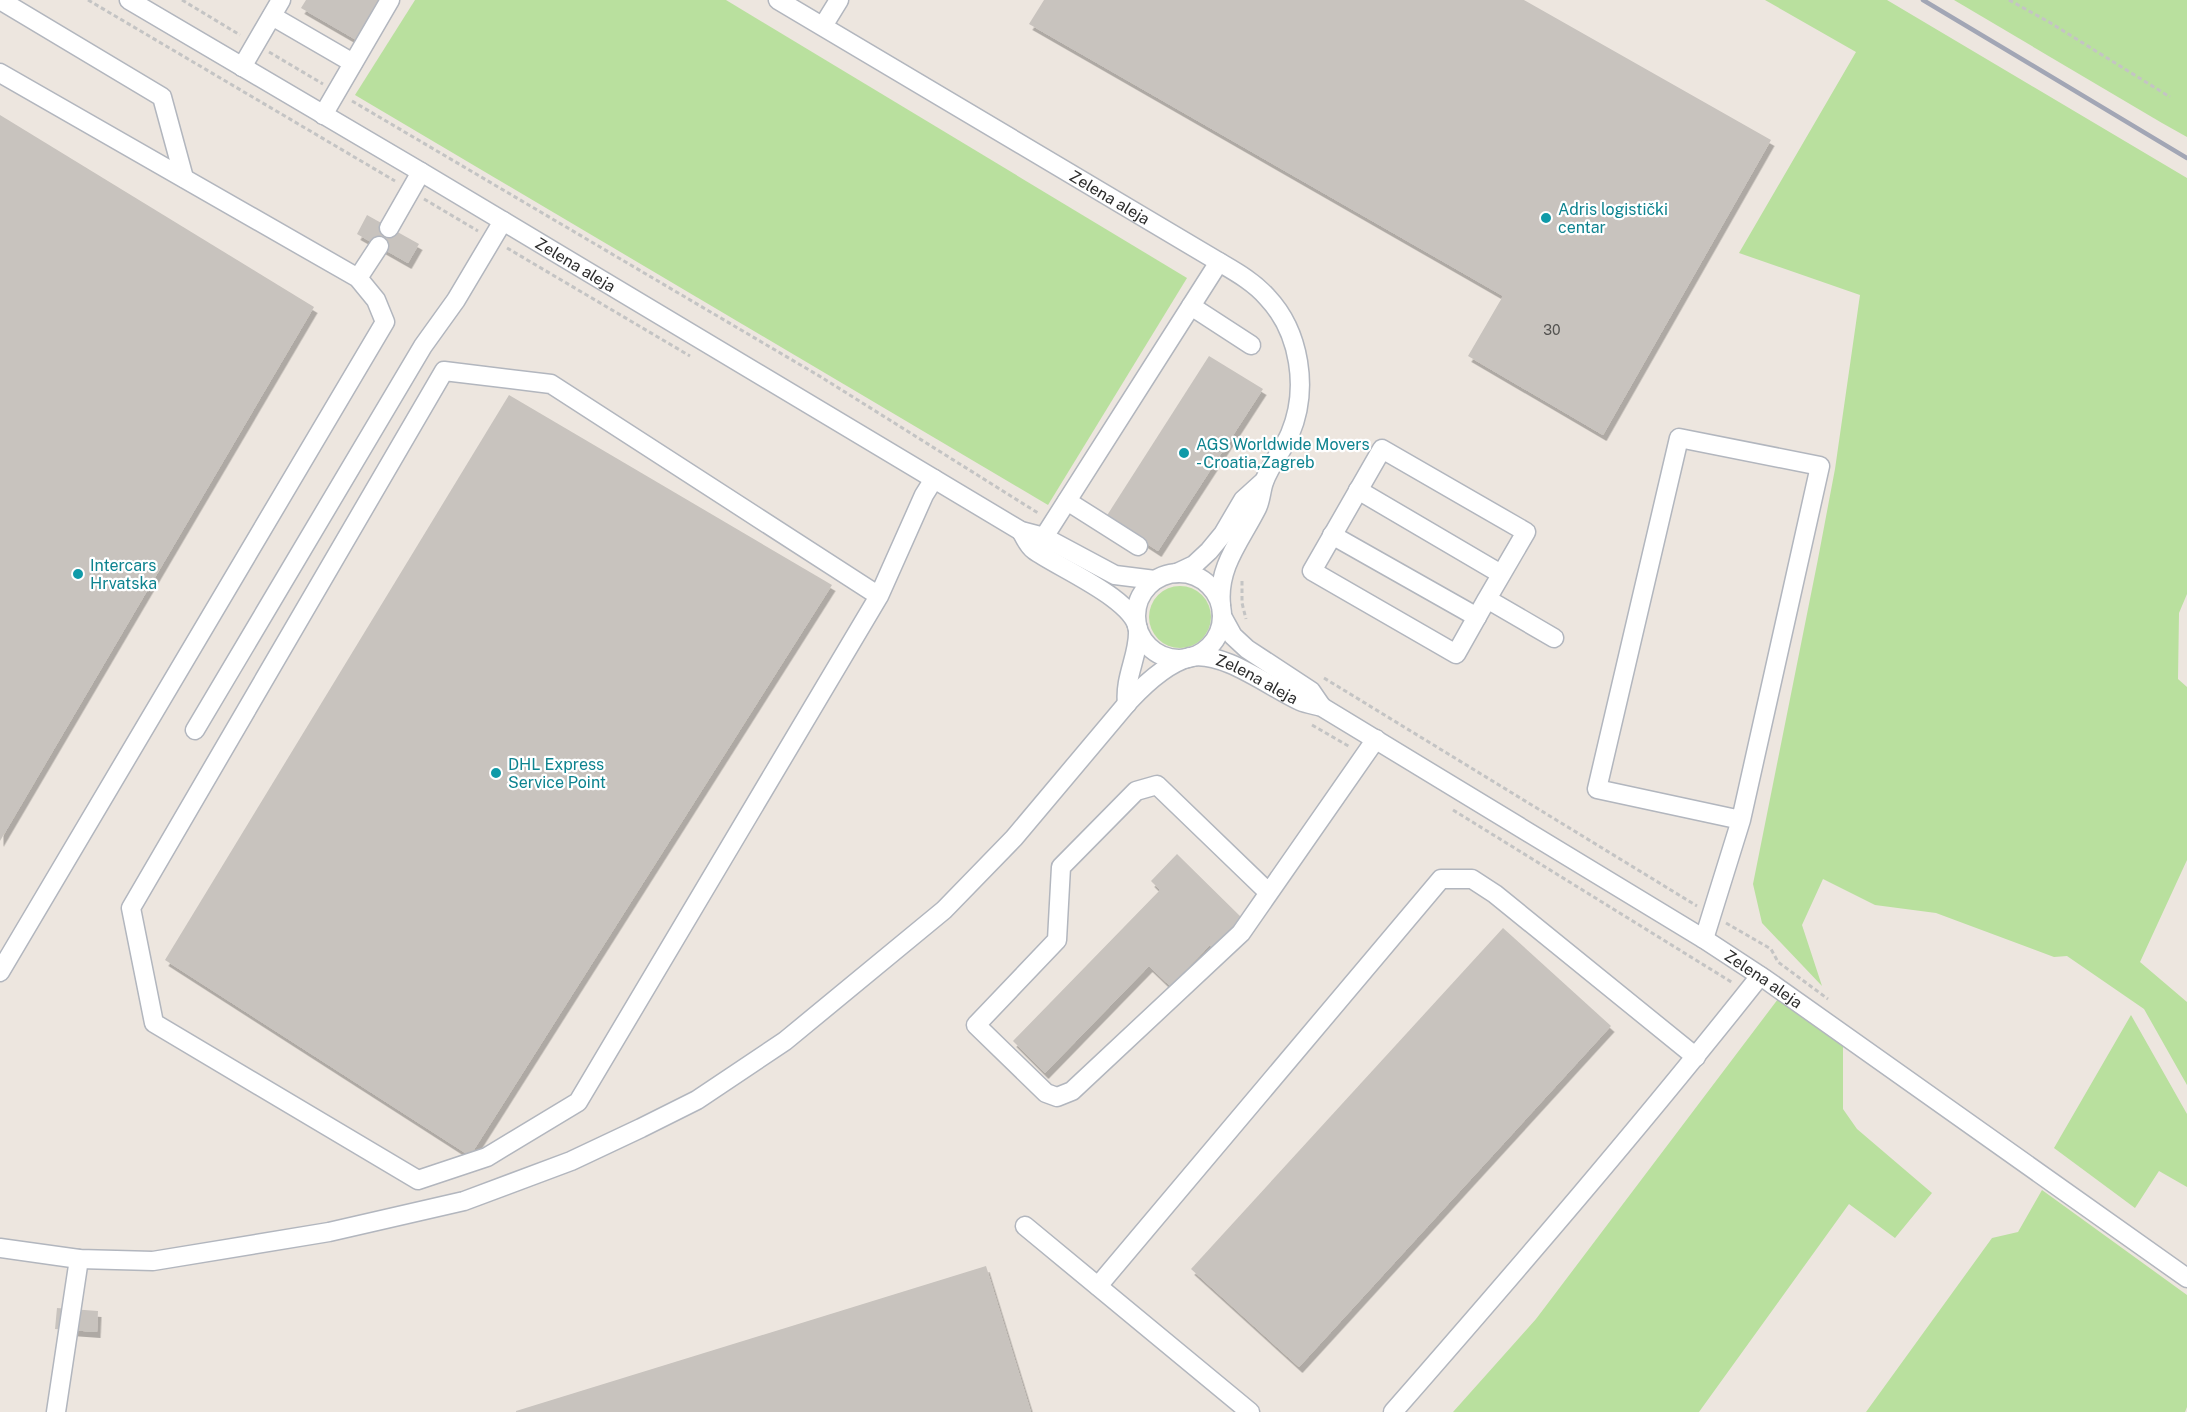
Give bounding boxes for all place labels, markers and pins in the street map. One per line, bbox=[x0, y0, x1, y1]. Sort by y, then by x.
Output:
place label: Adris logistički centar bbox=[1558, 200, 1668, 237]
marker: Adris logistički centar bbox=[1539, 211, 1553, 225]
place label: AGS Worldwide Movers - Croatia,Zagreb bbox=[1196, 435, 1370, 472]
marker: AGS Worldwide Movers - Croatia,Zagreb bbox=[1177, 446, 1191, 460]
place label: Intercars Hrvatska bbox=[90, 556, 157, 593]
marker: Intercars Hrvatska bbox=[71, 567, 85, 581]
place label: DHL Express Service Point bbox=[508, 755, 606, 792]
marker: DHL Express Service Point bbox=[489, 766, 503, 780]

